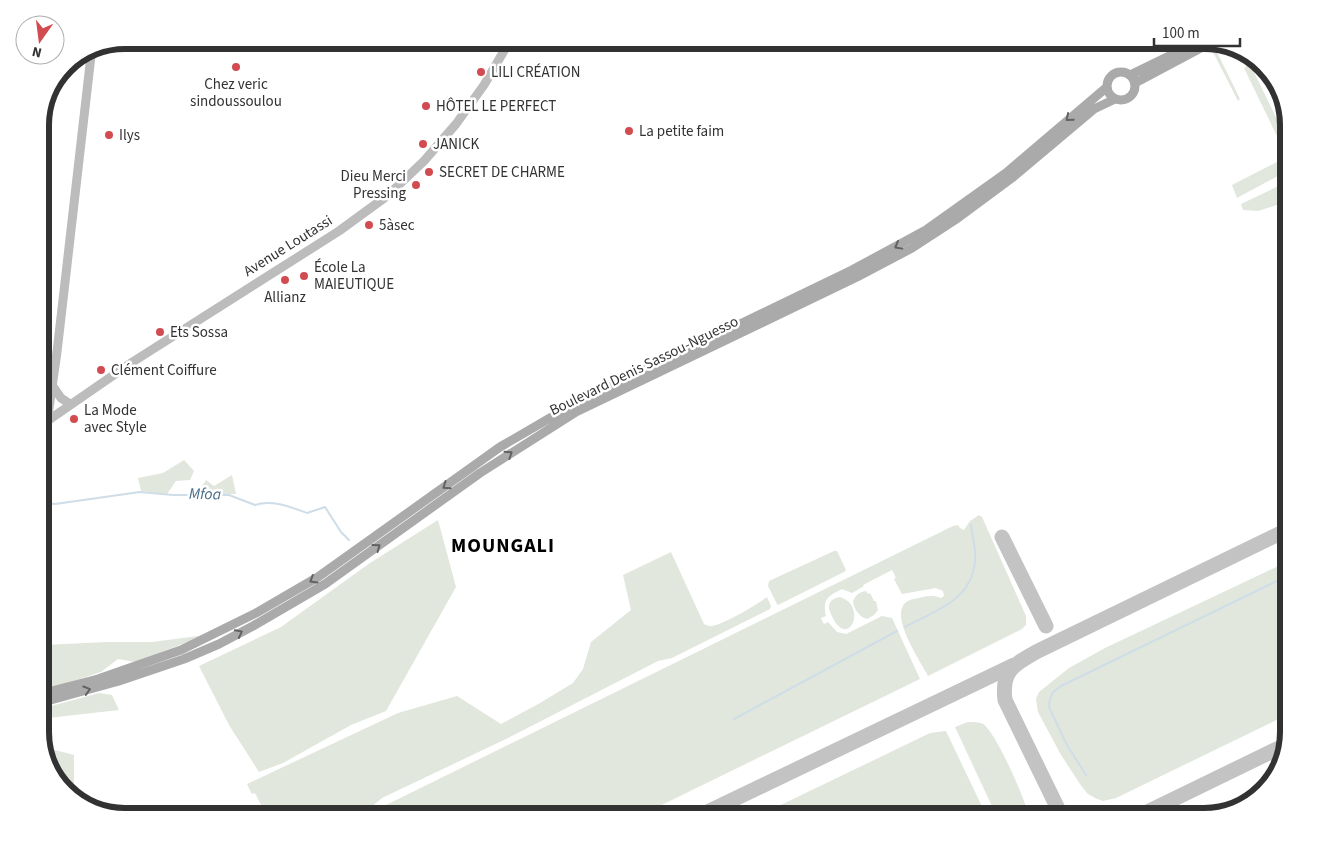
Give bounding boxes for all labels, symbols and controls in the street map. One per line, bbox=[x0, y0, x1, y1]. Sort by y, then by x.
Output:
north arrow bbox=[15, 15, 65, 65]
scale bar bbox=[1154, 15, 1240, 47]
text: 100 m bbox=[1162, 23, 1200, 44]
text: N bbox=[30, 41, 44, 62]
marker: Chez veric sindoussoulou bbox=[230, 61, 242, 73]
place label: LILI CRÉATION bbox=[491, 62, 580, 83]
marker: LILI CRÉATION bbox=[475, 66, 487, 78]
place label: Chez veric sindoussoulou bbox=[190, 74, 282, 112]
place label: HÔTEL LE PERFECT bbox=[436, 96, 556, 117]
marker: HÔTEL LE PERFECT bbox=[420, 100, 432, 112]
one-way arrow bbox=[1066, 112, 1075, 120]
place label: La petite faim bbox=[639, 121, 724, 142]
place label: Ilys bbox=[119, 125, 140, 146]
marker: La petite faim bbox=[623, 125, 635, 137]
marker: Ilys bbox=[103, 129, 115, 141]
place label: JANICK bbox=[433, 134, 480, 155]
marker: JANICK bbox=[417, 138, 429, 150]
place label: SECRET DE CHARME bbox=[439, 162, 565, 183]
place label: Dieu Merci Pressing bbox=[341, 166, 406, 204]
marker: SECRET DE CHARME bbox=[423, 166, 435, 178]
marker: Dieu Merci Pressing bbox=[410, 179, 422, 191]
street label: Avenue Loutassi bbox=[240, 210, 336, 282]
place label: 5àsec bbox=[379, 215, 415, 236]
marker: 5àsec bbox=[363, 219, 375, 231]
one-way arrow bbox=[894, 240, 903, 250]
place label: École La MAIEUTIQUE bbox=[314, 257, 394, 295]
marker: École La MAIEUTIQUE bbox=[298, 270, 310, 282]
marker: Allianz bbox=[279, 274, 291, 286]
place label: Allianz bbox=[264, 287, 306, 308]
street label: Boulevard Denis Sassou-Nguesso bbox=[546, 311, 742, 421]
place label: Ets Sossa bbox=[170, 322, 228, 343]
marker: Ets Sossa bbox=[154, 326, 166, 338]
place label: Clément Coiffure bbox=[111, 360, 217, 381]
marker: Clément Coiffure bbox=[95, 364, 107, 376]
place label: La Mode avec Style bbox=[84, 400, 147, 438]
marker: La Mode avec Style bbox=[68, 413, 80, 425]
one-way arrow bbox=[504, 450, 513, 460]
one-way arrow bbox=[442, 480, 452, 489]
water label: Mfoa bbox=[189, 483, 222, 505]
district label: MOUNGALI bbox=[451, 532, 555, 560]
one-way arrow bbox=[371, 545, 380, 553]
one-way arrow bbox=[310, 573, 319, 583]
one-way arrow bbox=[234, 629, 243, 639]
one-way arrow bbox=[83, 686, 91, 696]

